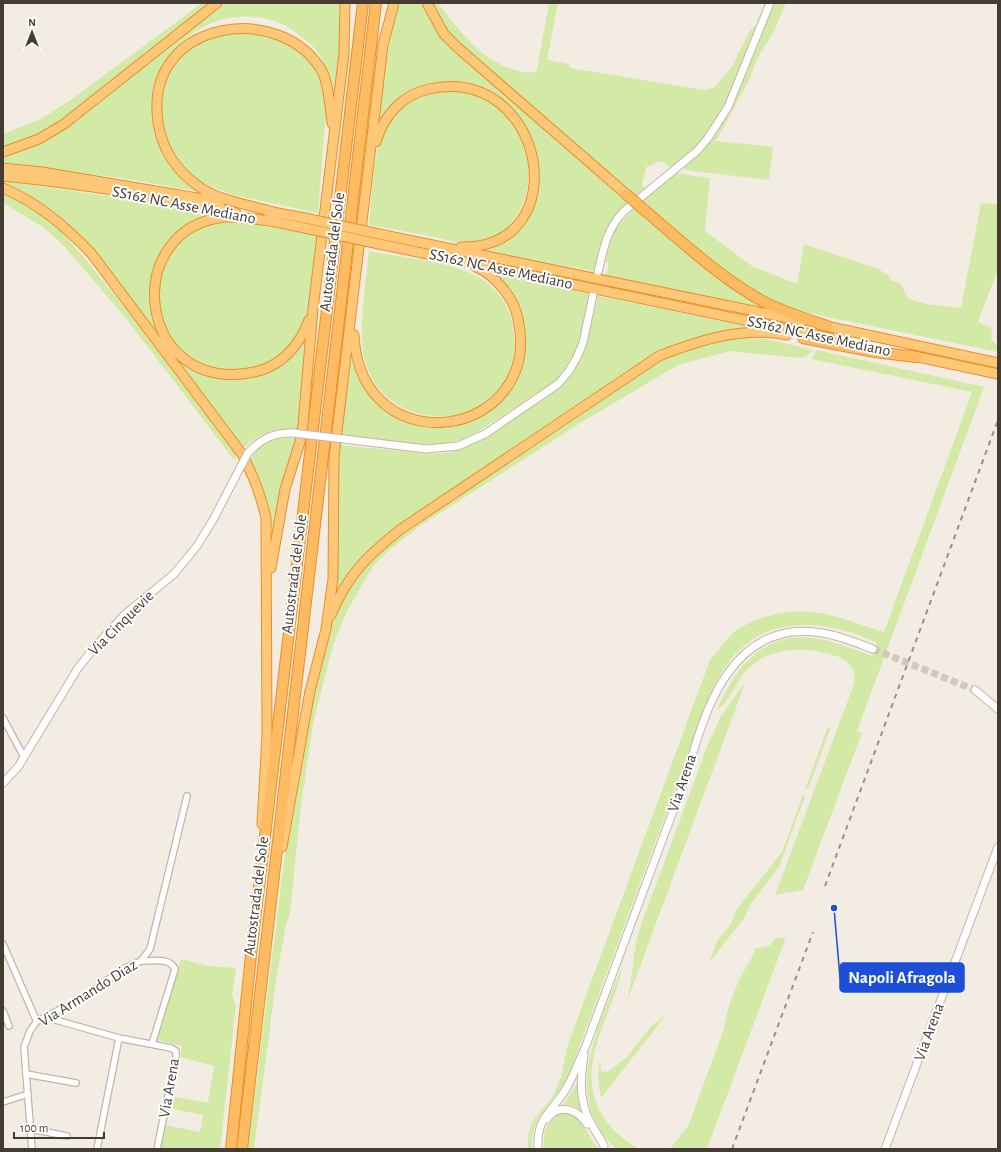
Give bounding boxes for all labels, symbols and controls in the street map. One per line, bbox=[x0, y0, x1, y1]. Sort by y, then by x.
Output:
north arrow bbox=[12, 12, 52, 52]
text: N bbox=[28, 17, 36, 28]
street label: SS162 NC Asse Mediano bbox=[111, 183, 257, 227]
street label: Autostrada del Sole bbox=[317, 191, 347, 313]
street label: SS162 NC Asse Mediano bbox=[428, 246, 574, 292]
street label: SS162 NC Asse Mediano bbox=[746, 313, 892, 359]
street label: Autostrada del Sole bbox=[279, 513, 309, 635]
street label: Via Cinquevie bbox=[85, 587, 157, 659]
street label: Via Arena bbox=[665, 752, 699, 814]
street label: Autostrada del Sole bbox=[241, 835, 271, 957]
street label: Via Armando Diaz bbox=[36, 956, 140, 1030]
callout: Napoli Afragola bbox=[840, 963, 964, 992]
text: Napoli Afragola bbox=[848, 969, 956, 986]
street label: Via Arena bbox=[911, 1001, 947, 1063]
street label: Via Arena bbox=[156, 1057, 182, 1119]
scale bar bbox=[14, 1114, 104, 1140]
text: 100 m bbox=[20, 1122, 48, 1134]

